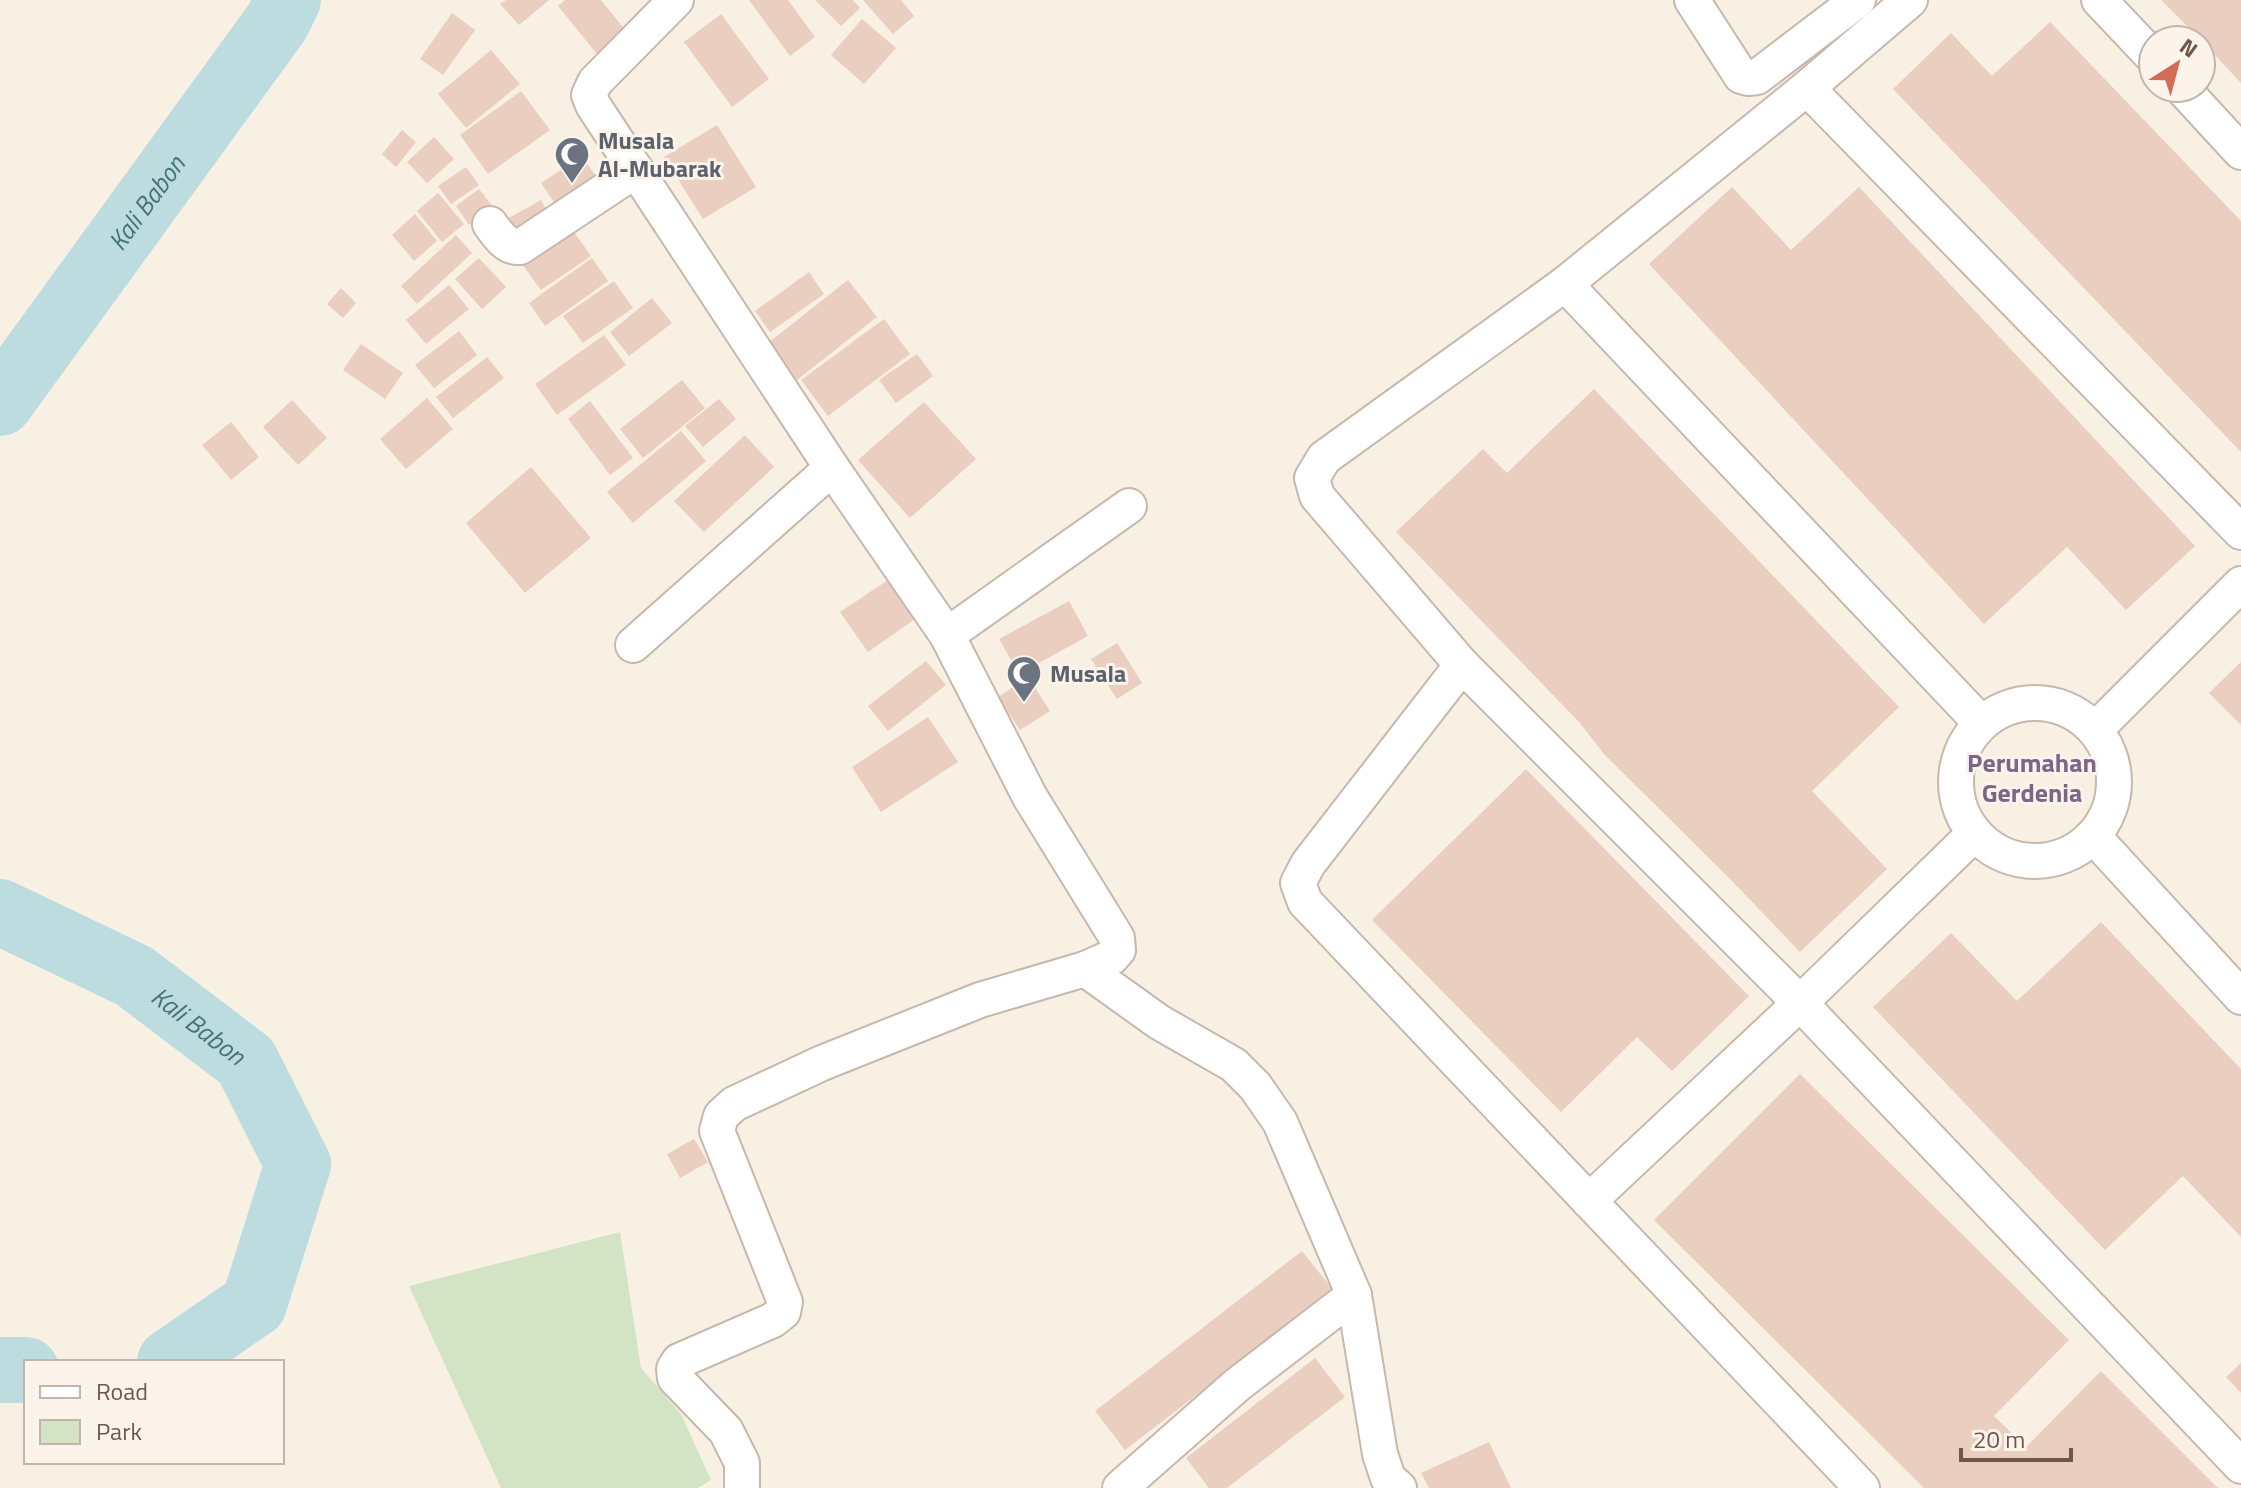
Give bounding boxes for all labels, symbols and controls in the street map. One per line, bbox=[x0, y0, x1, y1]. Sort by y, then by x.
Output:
north arrow bbox=[2137, 24, 2217, 104]
text: N bbox=[2173, 30, 2205, 66]
place label: Musala Al-Mubarak bbox=[598, 122, 722, 186]
mosque icon: Musala Al-Mubarak bbox=[553, 135, 591, 185]
water label: Kali Babon bbox=[98, 146, 194, 258]
mosque icon: Musala bbox=[1005, 654, 1043, 704]
place label: Musala bbox=[1050, 655, 1126, 691]
district label: Perumahan Gerdenia bbox=[1967, 743, 2097, 812]
water label: Kali Babon bbox=[143, 977, 255, 1075]
legend bbox=[24, 1360, 284, 1464]
text: Road bbox=[96, 1373, 148, 1409]
scale bar bbox=[1961, 1412, 2071, 1462]
text: Park bbox=[96, 1413, 142, 1449]
text: 20 m bbox=[1973, 1421, 2025, 1457]

